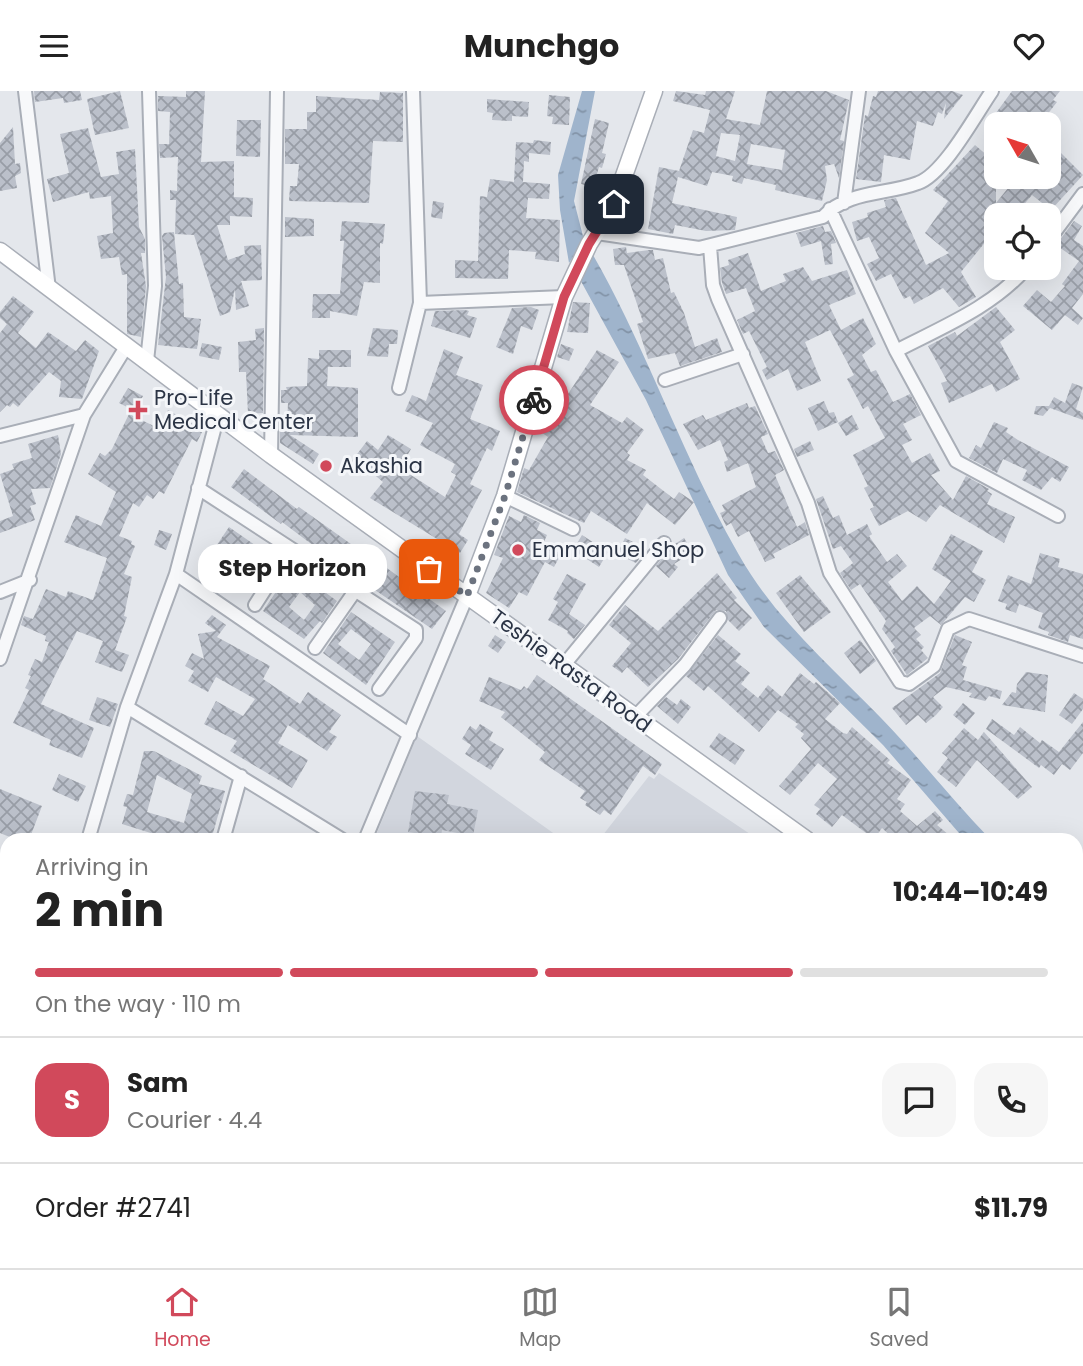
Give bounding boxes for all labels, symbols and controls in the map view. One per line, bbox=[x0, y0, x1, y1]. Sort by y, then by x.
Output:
text: Munchgo bbox=[464, 23, 619, 68]
icon: menu bbox=[35, 27, 73, 65]
icon: heart bbox=[1010, 27, 1048, 65]
north arrow bbox=[984, 112, 1060, 189]
map controls bbox=[984, 112, 1061, 280]
pin bbox=[584, 174, 644, 234]
icon: home bbox=[595, 185, 633, 223]
button: locate bbox=[984, 203, 1061, 280]
courier bbox=[499, 365, 569, 435]
icon: bike bbox=[515, 381, 553, 419]
place label: Pro-Life Medical Center bbox=[154, 383, 314, 436]
marker: Pro-Life Medical Center bbox=[128, 400, 148, 420]
place label: Akashia bbox=[340, 451, 423, 480]
marker: Akashia bbox=[318, 458, 334, 474]
place label: Emmanuel Shop bbox=[532, 535, 704, 564]
pin bbox=[399, 539, 459, 599]
marker: Emmanuel Shop bbox=[510, 542, 526, 558]
callout: Step Horizon bbox=[198, 545, 387, 594]
icon: bag bbox=[410, 550, 448, 588]
text: Step Horizon bbox=[219, 552, 366, 584]
street label: Teshie Rasta Road bbox=[485, 602, 658, 739]
text: Arriving in bbox=[35, 851, 149, 883]
text: 10:44–10:49 bbox=[893, 874, 1048, 910]
text: 2 min bbox=[35, 878, 164, 942]
text: On the way · 110 m bbox=[35, 988, 241, 1020]
button: chat bbox=[882, 1063, 956, 1137]
button: phone bbox=[974, 1063, 1048, 1137]
text: Sam bbox=[127, 1065, 188, 1101]
text: S bbox=[64, 1082, 80, 1118]
text: Courier · 4.4 bbox=[127, 1104, 262, 1136]
text: Order #2741 bbox=[35, 1190, 191, 1226]
text: $11.79 bbox=[974, 1190, 1048, 1226]
tab: Home bbox=[154, 1283, 211, 1354]
tab: Map bbox=[519, 1283, 561, 1354]
tab: Saved bbox=[870, 1283, 929, 1354]

